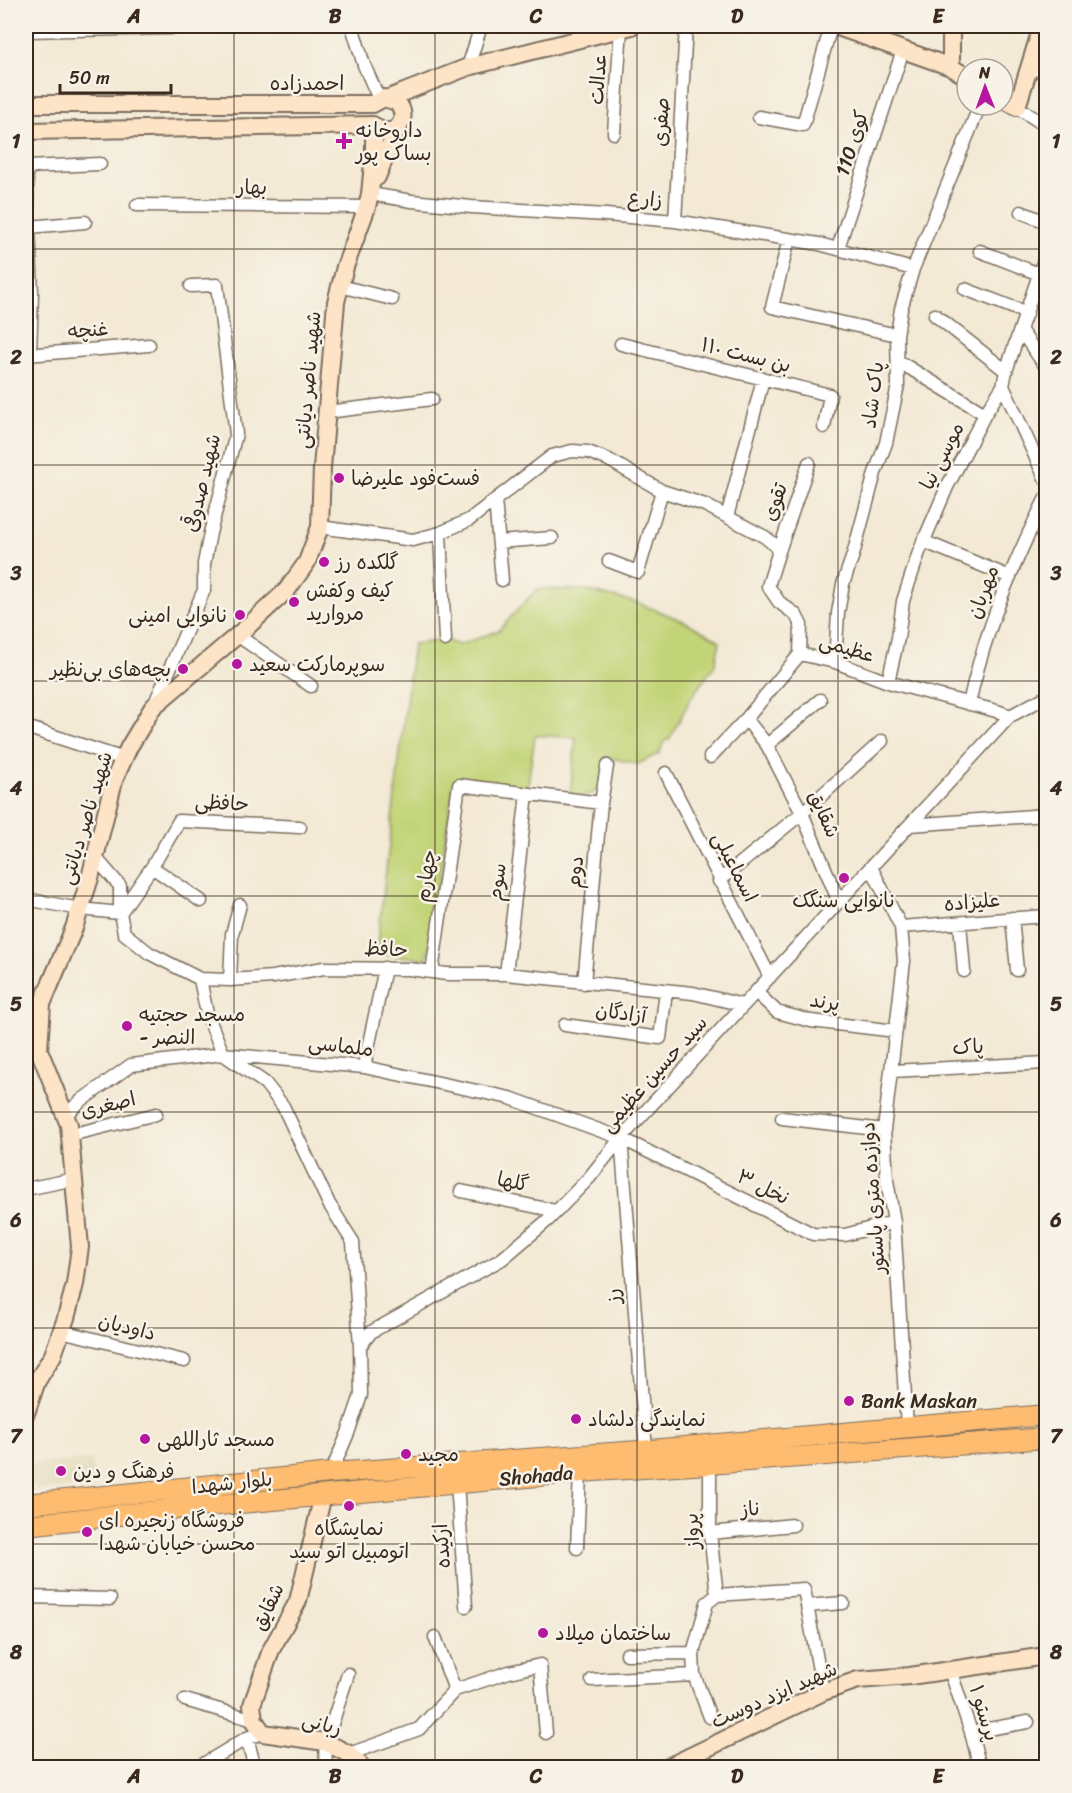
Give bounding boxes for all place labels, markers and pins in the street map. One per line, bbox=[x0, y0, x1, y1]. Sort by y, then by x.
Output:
place label: داروخانه بساک پور bbox=[354, 113, 432, 171]
marker: داروخانه بساک پور bbox=[337, 134, 351, 148]
place label: فست‌فود علیرضا bbox=[351, 461, 480, 496]
marker: فست‌فود علیرضا bbox=[332, 471, 346, 485]
place label: گلکده رز bbox=[334, 545, 399, 580]
marker: گلکده رز bbox=[317, 555, 331, 569]
place label: کیف و‌کفش مروارید bbox=[306, 573, 394, 631]
marker: کیف و‌کفش مروارید bbox=[287, 595, 301, 609]
place label: نانوایی امینی bbox=[128, 598, 228, 633]
marker: نانوایی امینی bbox=[233, 608, 247, 622]
place label: سوپرمارکت سعید bbox=[249, 647, 385, 682]
place label: بچه‌های بی‌نظیر bbox=[48, 652, 171, 687]
marker: سوپرمارکت سعید bbox=[230, 657, 244, 671]
marker: بچه‌های بی‌نظیر bbox=[176, 662, 190, 676]
marker: نانوایی سنگک bbox=[837, 871, 851, 885]
place label: نانوایی سنگک bbox=[792, 883, 896, 918]
place label: مسجد حجتیه - النصر bbox=[139, 997, 245, 1055]
marker: مسجد حجتیه - النصر bbox=[120, 1019, 134, 1033]
place label: Bank Maskan bbox=[861, 1384, 977, 1419]
marker: Bank Maskan bbox=[842, 1394, 856, 1408]
place label: نمایندگی دلشاد bbox=[588, 1402, 706, 1437]
marker: نمایندگی دلشاد bbox=[569, 1412, 583, 1426]
place label: مسجد ثاراللهی bbox=[157, 1422, 275, 1457]
marker: مسجد ثاراللهی bbox=[138, 1432, 152, 1446]
place label: مجید bbox=[418, 1437, 459, 1472]
marker: مجید bbox=[399, 1447, 413, 1461]
place label: فرهنگ و دین bbox=[73, 1454, 175, 1489]
marker: فرهنگ و دین bbox=[54, 1464, 68, 1478]
marker: نمایشگاه اتومبیل اتو سید bbox=[342, 1499, 356, 1513]
place label: فروشگاه زنجیره ای محسن خیابان شهدا bbox=[99, 1503, 255, 1561]
place label: نمایشگاه اتومبیل اتو سید bbox=[289, 1511, 409, 1569]
marker: فروشگاه زنجیره ای محسن خیابان شهدا bbox=[80, 1525, 94, 1539]
place label: ساختمان میلاد bbox=[555, 1616, 671, 1651]
marker: ساختمان میلاد bbox=[536, 1626, 550, 1640]

